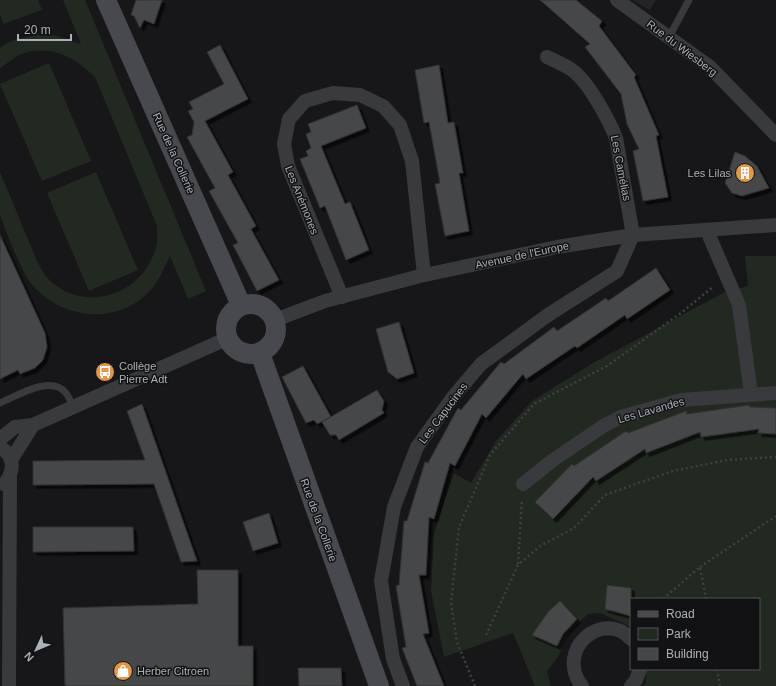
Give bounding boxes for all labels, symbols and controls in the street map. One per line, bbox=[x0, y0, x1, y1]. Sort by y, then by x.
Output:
scale bar bbox=[18, 16, 71, 42]
street label: Rue du Wiesberg bbox=[644, 18, 720, 78]
text: 20 m bbox=[24, 23, 51, 37]
street label: Rue de la Collerie bbox=[151, 111, 197, 195]
street label: Les Camélias bbox=[609, 134, 633, 202]
building icon: Les Lilas bbox=[734, 162, 756, 184]
street label: Les Anémones bbox=[283, 164, 321, 236]
place label: Les Lilas bbox=[688, 167, 731, 179]
street label: Avenue de l'Europe bbox=[474, 239, 570, 271]
place label: Collège Pierre Adt bbox=[119, 360, 167, 385]
bus stop icon: Collège Pierre Adt bbox=[94, 361, 116, 383]
street label: Les Capucines bbox=[416, 380, 470, 446]
street label: Les Lavandes bbox=[616, 395, 686, 425]
street label: Rue de la Collerie bbox=[298, 477, 340, 563]
legend bbox=[630, 598, 760, 670]
text: Road bbox=[666, 607, 695, 621]
text: Park bbox=[666, 627, 692, 641]
north arrow bbox=[16, 630, 56, 670]
text: Building bbox=[666, 647, 709, 661]
text: N bbox=[22, 650, 36, 664]
shop icon: Herber Citroen bbox=[112, 660, 134, 682]
place label: Herber Citroen bbox=[137, 665, 209, 677]

